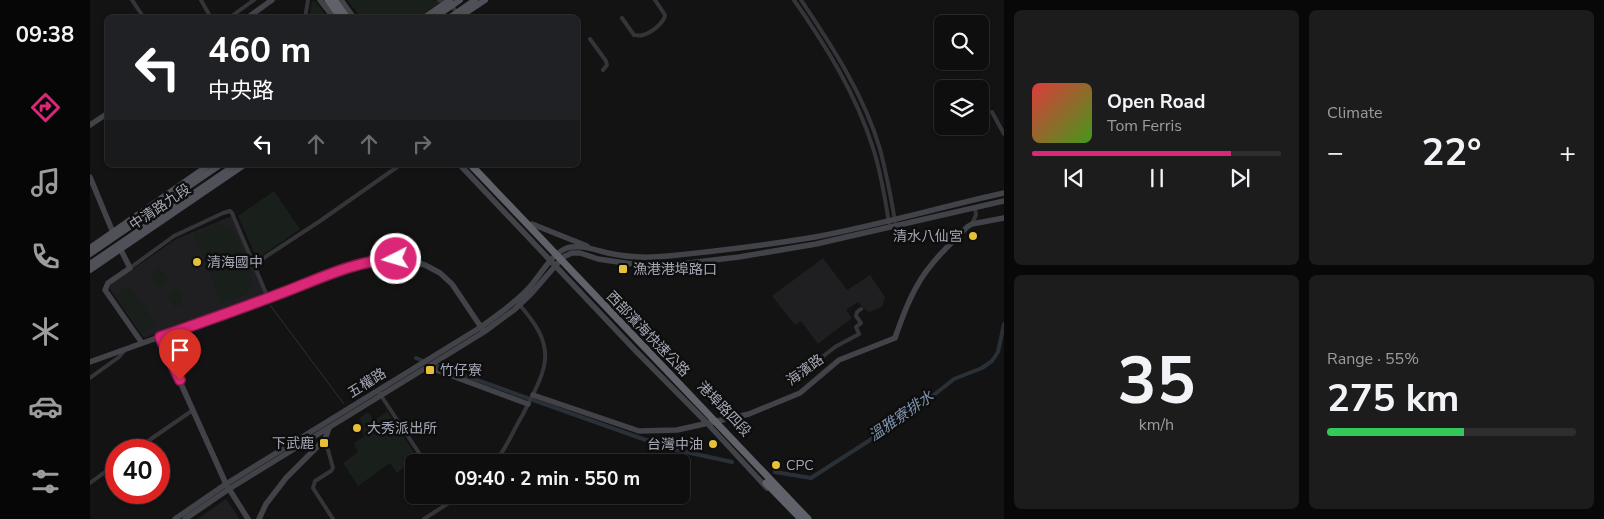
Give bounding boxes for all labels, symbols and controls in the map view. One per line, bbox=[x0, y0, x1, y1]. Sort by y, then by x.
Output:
map controls bbox=[934, 15, 989, 135]
button: search bbox=[934, 15, 989, 70]
text: 09:38 bbox=[16, 20, 74, 50]
text: 460 m bbox=[208, 27, 311, 74]
icon: left bbox=[125, 35, 190, 100]
text: 中央路 bbox=[208, 76, 274, 106]
button: layers bbox=[934, 80, 989, 135]
text: Open Road bbox=[1107, 89, 1205, 115]
icon: directions bbox=[28, 90, 63, 125]
text: Climate bbox=[1327, 102, 1382, 124]
text: Tom Ferris bbox=[1107, 115, 1182, 137]
text: 22° bbox=[1421, 127, 1482, 178]
icon: left bbox=[249, 130, 277, 158]
icon: ahead bbox=[302, 130, 330, 158]
icon: ahead bbox=[355, 130, 383, 158]
icon: right bbox=[408, 130, 436, 158]
text: − bbox=[1327, 134, 1344, 172]
text: + bbox=[1559, 134, 1576, 172]
icon: previous bbox=[1060, 164, 1088, 192]
icon: pause bbox=[1143, 164, 1171, 192]
icon: next bbox=[1226, 164, 1254, 192]
icon: music bbox=[28, 165, 63, 200]
street label: 中清路九段 bbox=[126, 180, 194, 234]
place label: 清水八仙宮 bbox=[893, 227, 963, 246]
marker: 清水八仙宮 bbox=[967, 230, 979, 242]
position arrow bbox=[369, 232, 421, 284]
icon: phone bbox=[28, 239, 63, 274]
place label: 清海國中 bbox=[207, 253, 263, 272]
marker: 清海國中 bbox=[191, 256, 203, 268]
place label: 漁港港埠路口 bbox=[633, 260, 717, 279]
marker: 漁港港埠路口 bbox=[617, 263, 629, 275]
street label: 西部濱海快速公路 bbox=[602, 287, 694, 381]
icon: climate bbox=[28, 314, 63, 349]
pin bbox=[159, 329, 201, 380]
icon: arrive bbox=[166, 336, 194, 364]
text: 35 bbox=[1117, 337, 1196, 426]
text: Range · 55% bbox=[1327, 348, 1419, 370]
street label: 海濱路 bbox=[782, 350, 828, 390]
place label: 竹仔寮 bbox=[440, 361, 482, 380]
street label: 五權路 bbox=[344, 364, 390, 402]
marker: 竹仔寮 bbox=[424, 364, 436, 376]
text: 275 km bbox=[1327, 373, 1459, 424]
street label: 港埠路四段 bbox=[693, 377, 755, 441]
water label: 溫雅寮排水 bbox=[865, 386, 938, 446]
icon: car bbox=[28, 389, 63, 424]
text: km/h bbox=[1139, 414, 1174, 436]
place label: 大秀派出所 bbox=[367, 419, 437, 438]
marker: 大秀派出所 bbox=[351, 422, 363, 434]
place label: 下武鹿 bbox=[272, 434, 314, 453]
place label: 台灣中油 bbox=[647, 435, 703, 454]
marker: 下武鹿 bbox=[318, 437, 330, 449]
marker: 台灣中油 bbox=[707, 438, 719, 450]
speed limit sign: 40 bbox=[105, 439, 170, 504]
place label: CPC bbox=[786, 456, 814, 475]
marker: CPC bbox=[770, 459, 782, 471]
icon: filters bbox=[28, 464, 63, 499]
text: 09:40 · 2 min · 550 m bbox=[455, 466, 640, 492]

